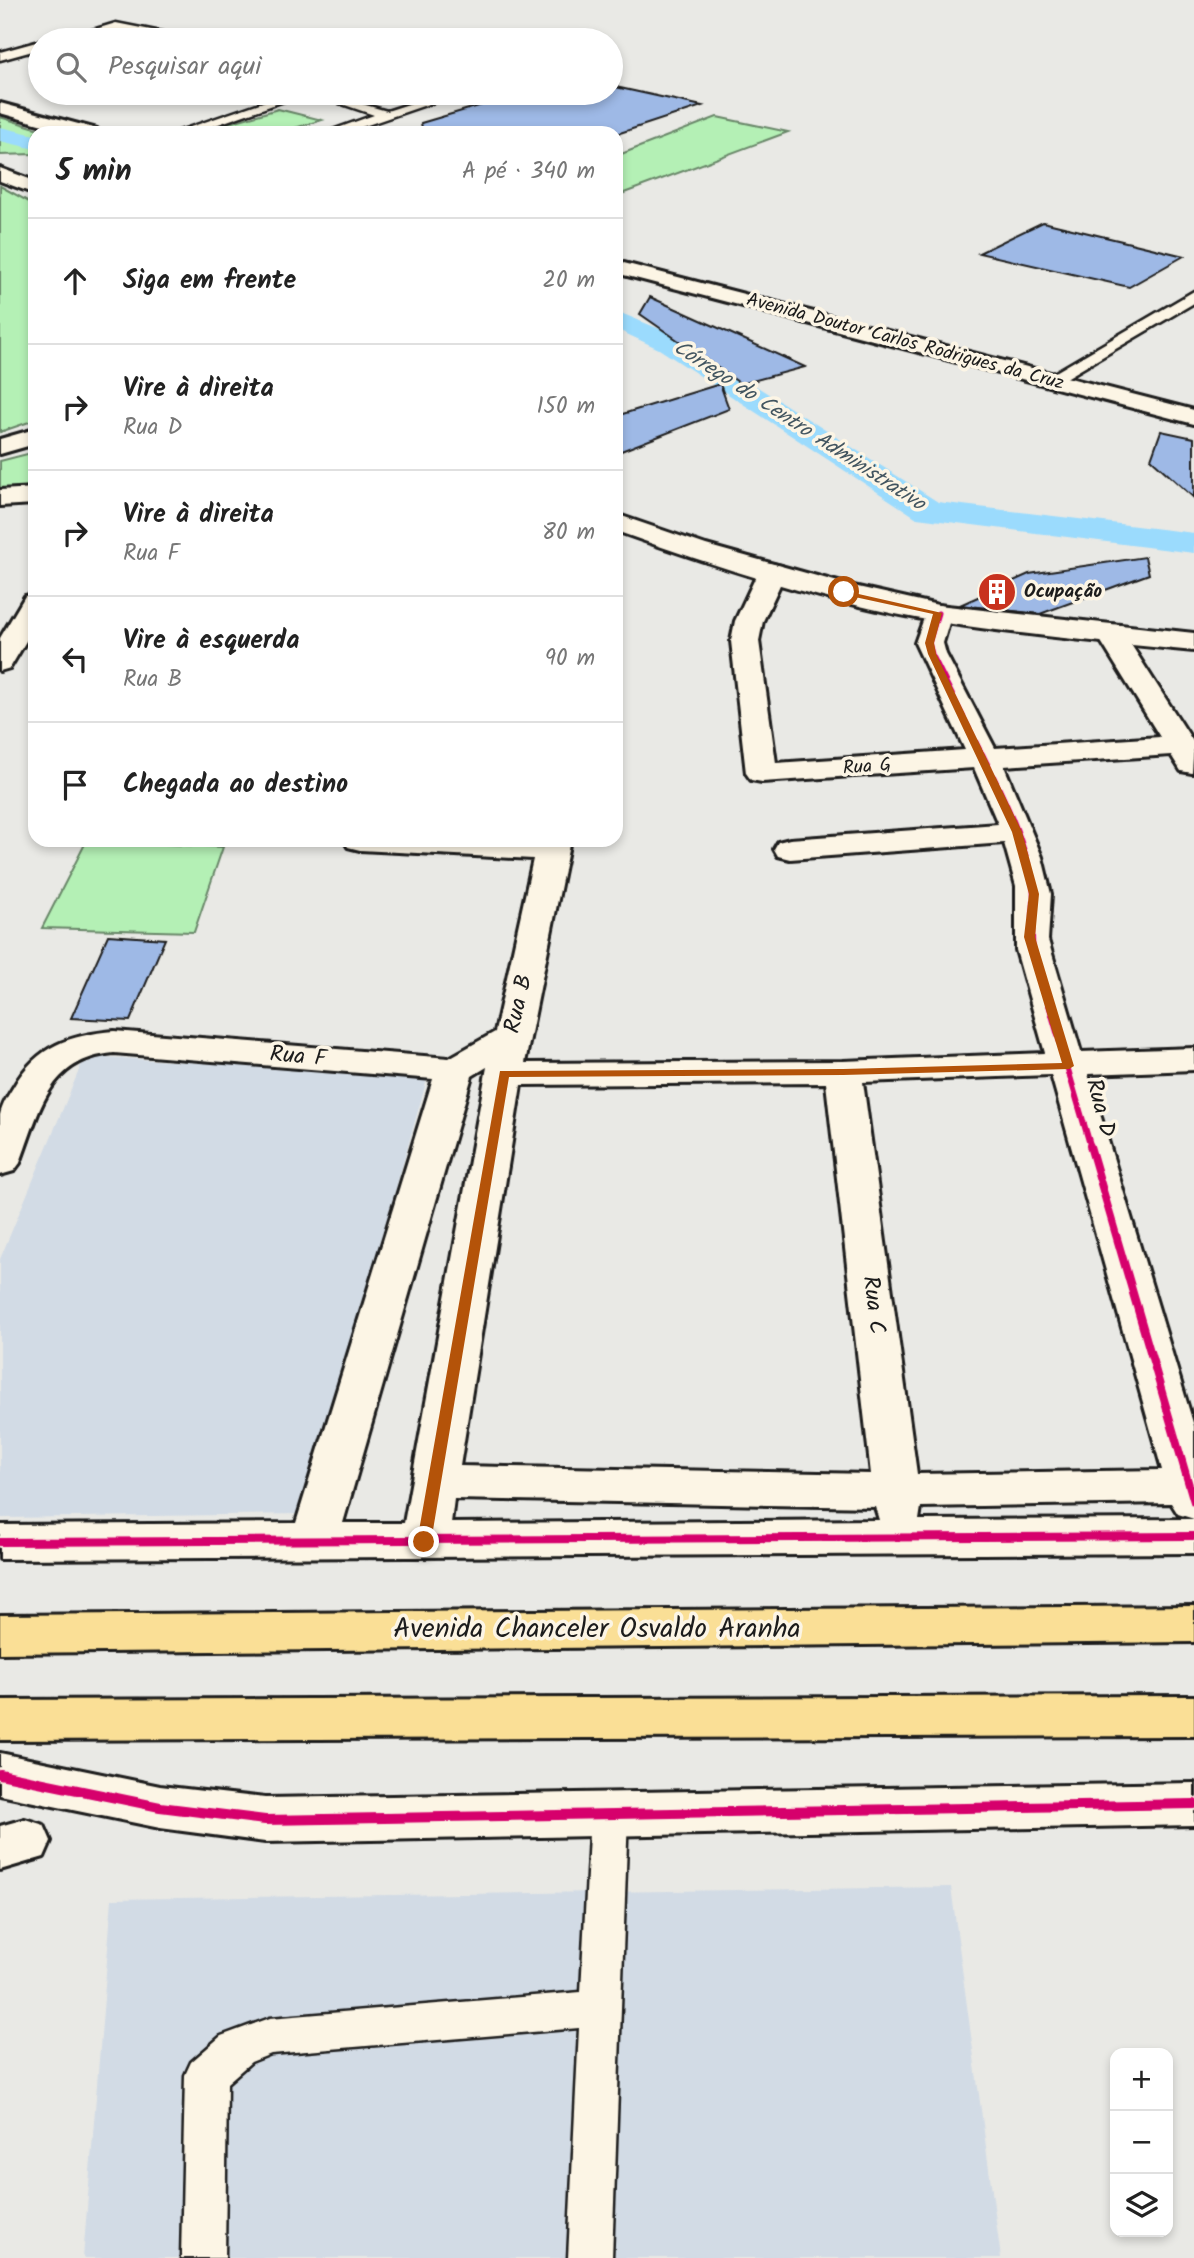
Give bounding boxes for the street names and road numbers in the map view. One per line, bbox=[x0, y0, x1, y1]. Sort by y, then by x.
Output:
street label: Avenida Doutor Carlos Rodrigues da Cruz bbox=[743, 285, 1067, 399]
street label: Rua G bbox=[842, 750, 892, 784]
street label: Rua B bbox=[495, 971, 543, 1037]
street label: Rua F bbox=[268, 1037, 330, 1078]
street label: Rua D bbox=[1075, 1075, 1125, 1141]
street label: Rua C bbox=[852, 1274, 894, 1336]
street label: Avenida Chanceler Osvaldo Aranha bbox=[393, 1607, 801, 1652]

